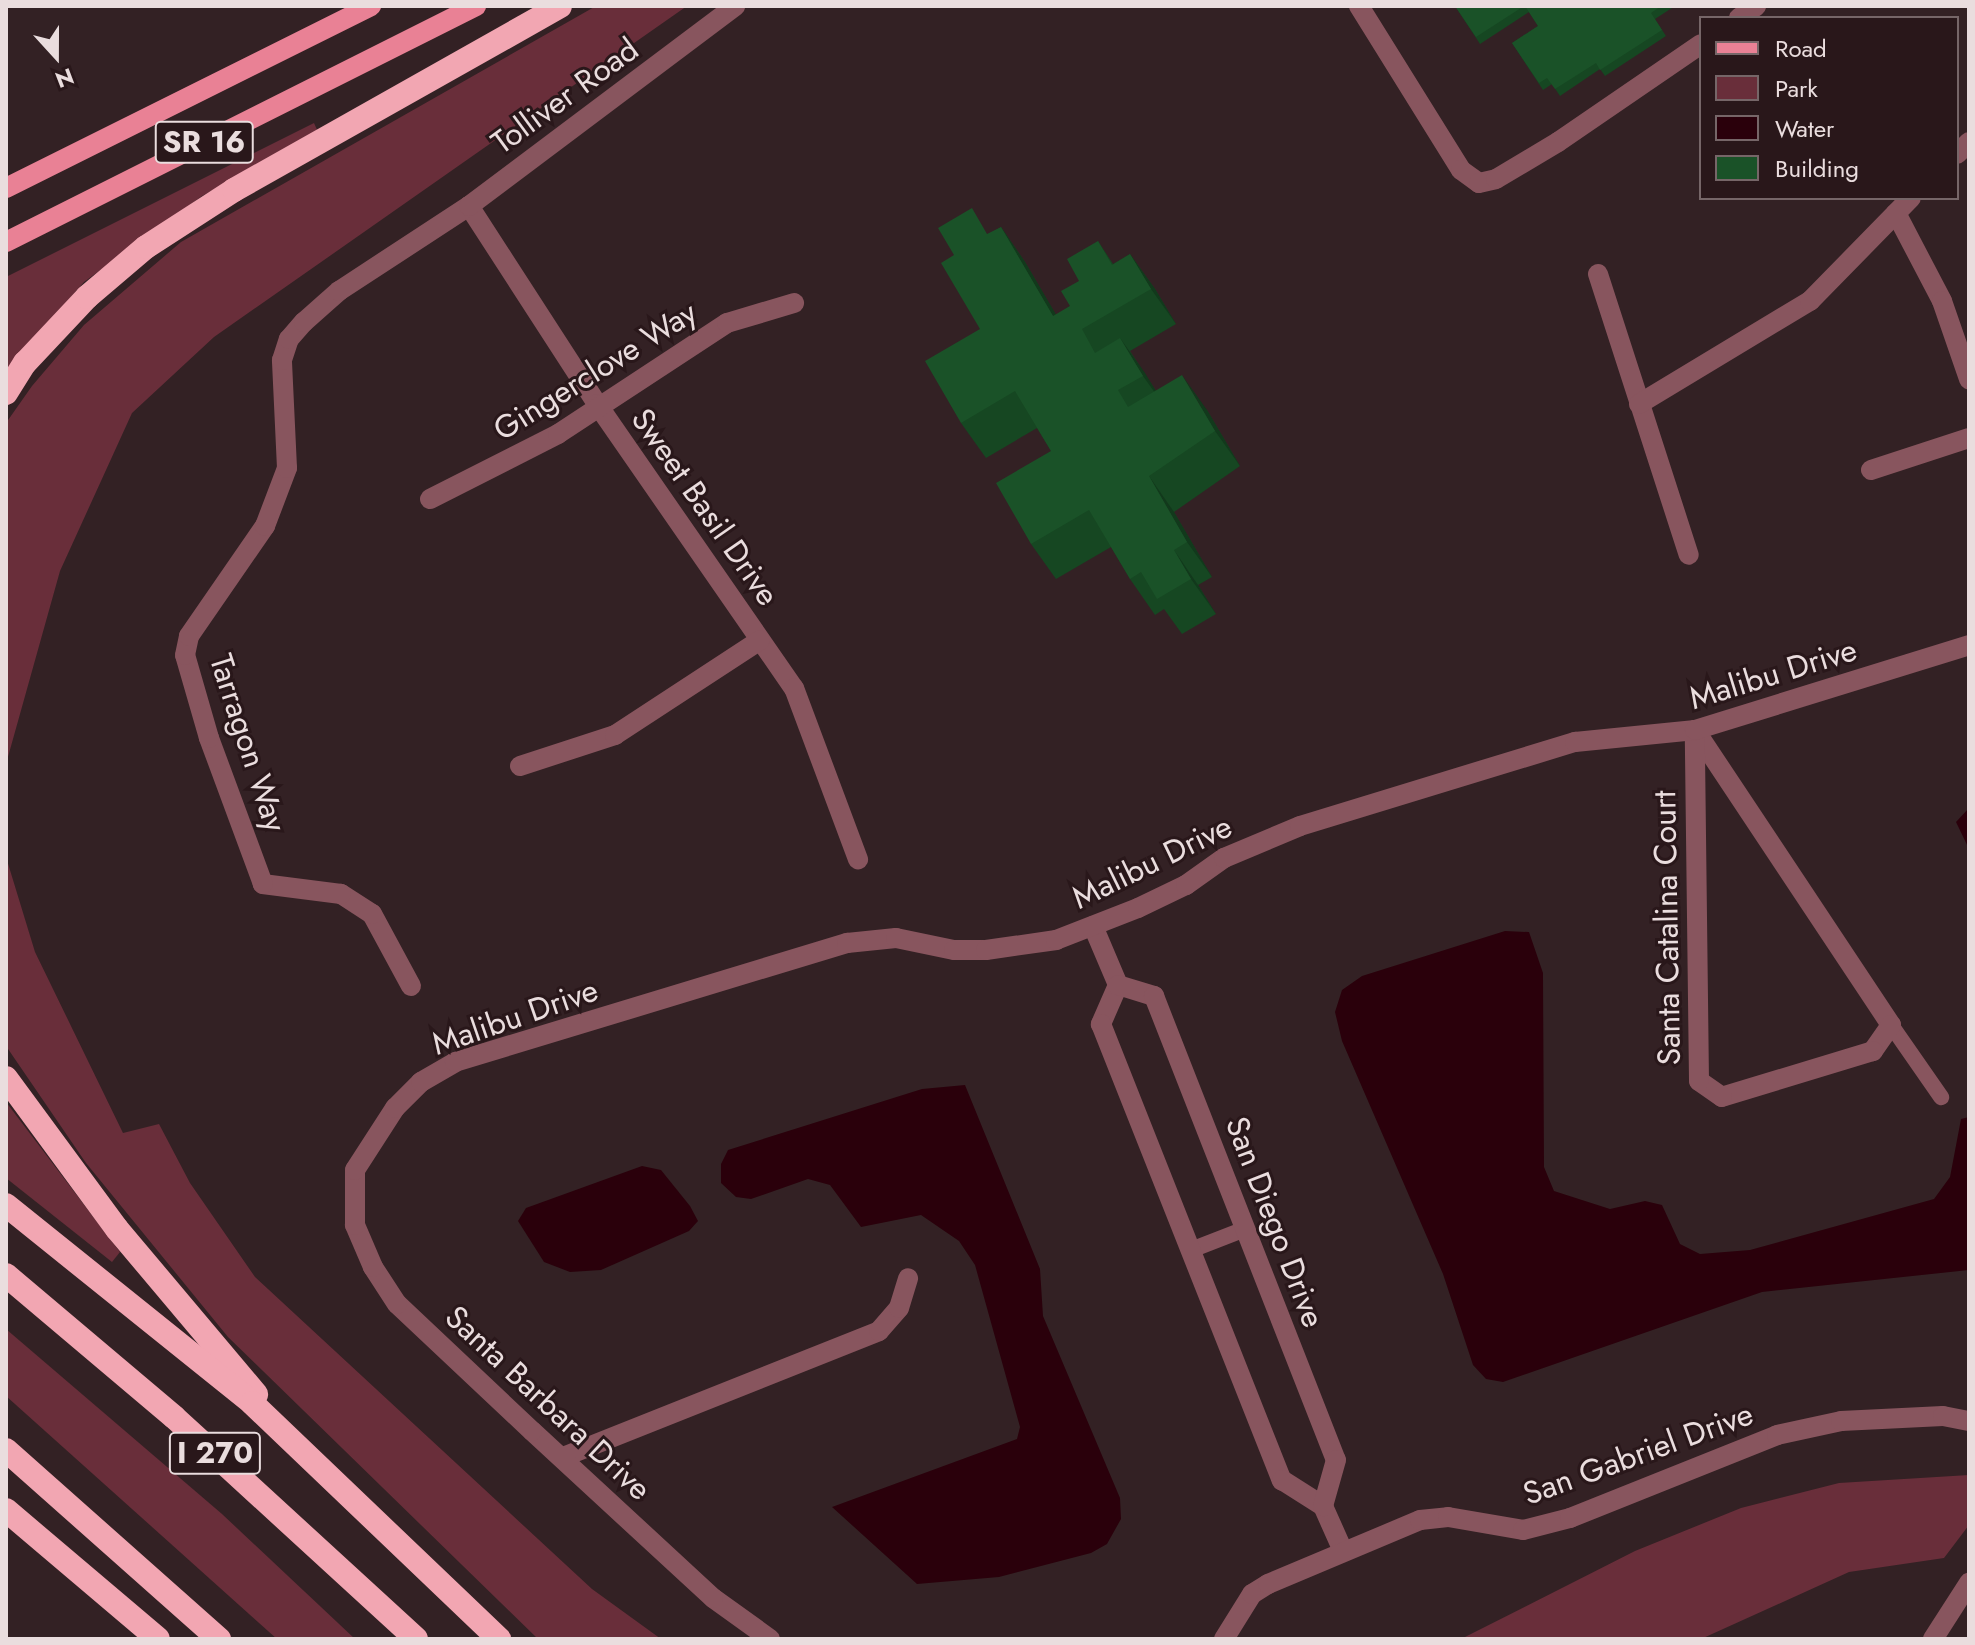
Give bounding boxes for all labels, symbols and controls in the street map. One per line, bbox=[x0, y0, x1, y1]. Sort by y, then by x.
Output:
north arrow bbox=[16, 16, 96, 96]
legend bbox=[1699, 16, 1959, 200]
street label: Tolliver Road bbox=[484, 30, 646, 162]
text: Road bbox=[1775, 31, 1827, 66]
text: N bbox=[51, 60, 78, 96]
text: Park bbox=[1775, 71, 1818, 106]
text: Water bbox=[1775, 111, 1834, 146]
road number: SR 16 bbox=[154, 116, 254, 168]
text: Building bbox=[1775, 151, 1859, 186]
street label: Gingerclove Way bbox=[486, 293, 704, 449]
street label: Sweet Basil Drive bbox=[623, 401, 787, 613]
street label: Malibu Drive bbox=[1685, 630, 1861, 718]
street label: Tarragon Way bbox=[201, 649, 295, 837]
street label: Santa Catalina Court bbox=[1645, 790, 1689, 1066]
street label: Malibu Drive bbox=[1066, 807, 1238, 917]
street label: Malibu Drive bbox=[427, 971, 603, 1063]
street label: San Diego Drive bbox=[1217, 1111, 1333, 1333]
street label: Santa Barbara Drive bbox=[437, 1298, 659, 1508]
street label: San Gabriel Drive bbox=[1518, 1395, 1758, 1513]
road number: I 270 bbox=[167, 1427, 263, 1479]

